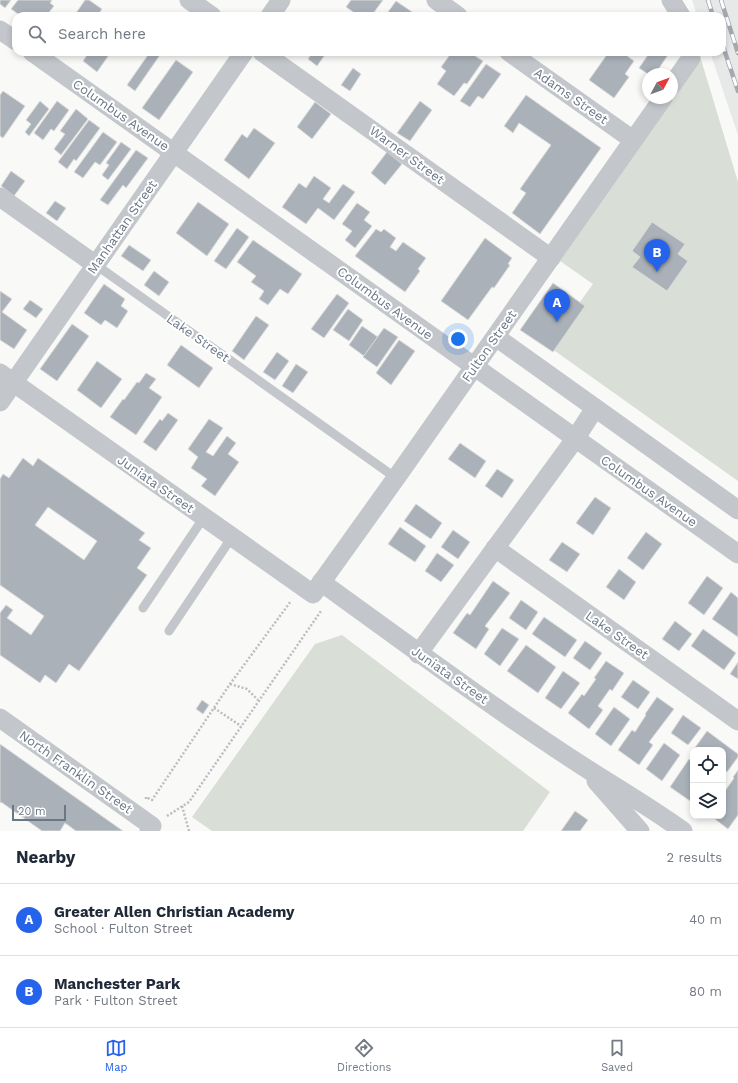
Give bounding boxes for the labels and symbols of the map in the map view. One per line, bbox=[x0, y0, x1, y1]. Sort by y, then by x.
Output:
street label: Adams Street bbox=[531, 65, 611, 127]
north arrow bbox=[642, 68, 678, 104]
street label: Columbus Avenue bbox=[70, 76, 172, 154]
street label: Warner Street bbox=[367, 123, 448, 187]
street label: Manhattan Street bbox=[84, 177, 160, 277]
pin: B bbox=[644, 239, 670, 272]
street label: Columbus Avenue bbox=[334, 263, 436, 343]
pin: A bbox=[544, 289, 570, 322]
street label: Fulton Street bbox=[459, 307, 520, 385]
street label: Lake Street bbox=[164, 311, 233, 365]
your location bbox=[448, 329, 468, 349]
street label: Juniata Street bbox=[115, 452, 198, 516]
street label: Columbus Avenue bbox=[598, 452, 700, 530]
street label: Lake Street bbox=[583, 608, 652, 662]
street label: Juniata Street bbox=[409, 643, 492, 707]
street label: North Franklin Street bbox=[17, 727, 136, 817]
scale bar bbox=[12, 803, 66, 822]

